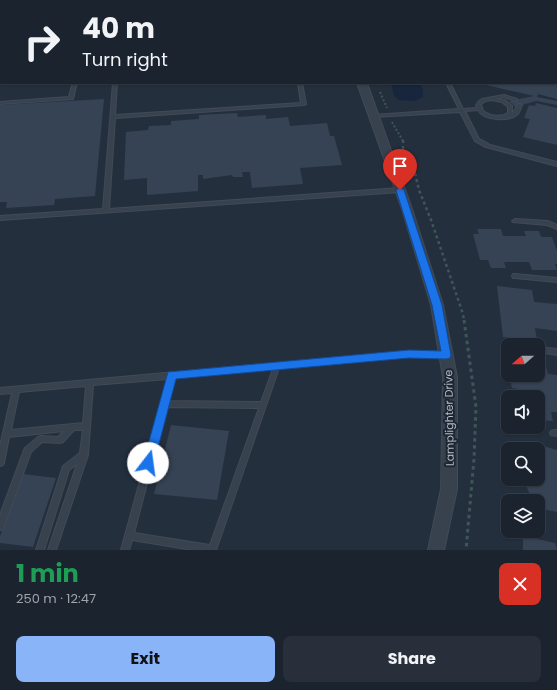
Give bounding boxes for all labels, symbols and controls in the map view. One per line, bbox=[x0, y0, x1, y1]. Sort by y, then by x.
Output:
text: 40 m bbox=[82, 9, 155, 48]
icon: right bbox=[16, 16, 68, 68]
text: Turn right bbox=[82, 47, 168, 72]
pin bbox=[383, 149, 417, 190]
icon: arrive bbox=[389, 155, 411, 177]
north arrow bbox=[501, 338, 545, 382]
map controls bbox=[501, 338, 545, 538]
street label: Lamplighter Drive bbox=[440, 370, 458, 466]
button: sound bbox=[501, 390, 545, 434]
position arrow bbox=[127, 442, 169, 484]
button: search bbox=[501, 442, 545, 486]
button: layers bbox=[501, 494, 545, 538]
text: 1 min bbox=[16, 557, 79, 590]
button: close bbox=[499, 563, 541, 605]
text: 250 m · 12:47 bbox=[16, 589, 96, 608]
button: Exit bbox=[16, 636, 275, 682]
button: Share bbox=[283, 636, 541, 682]

